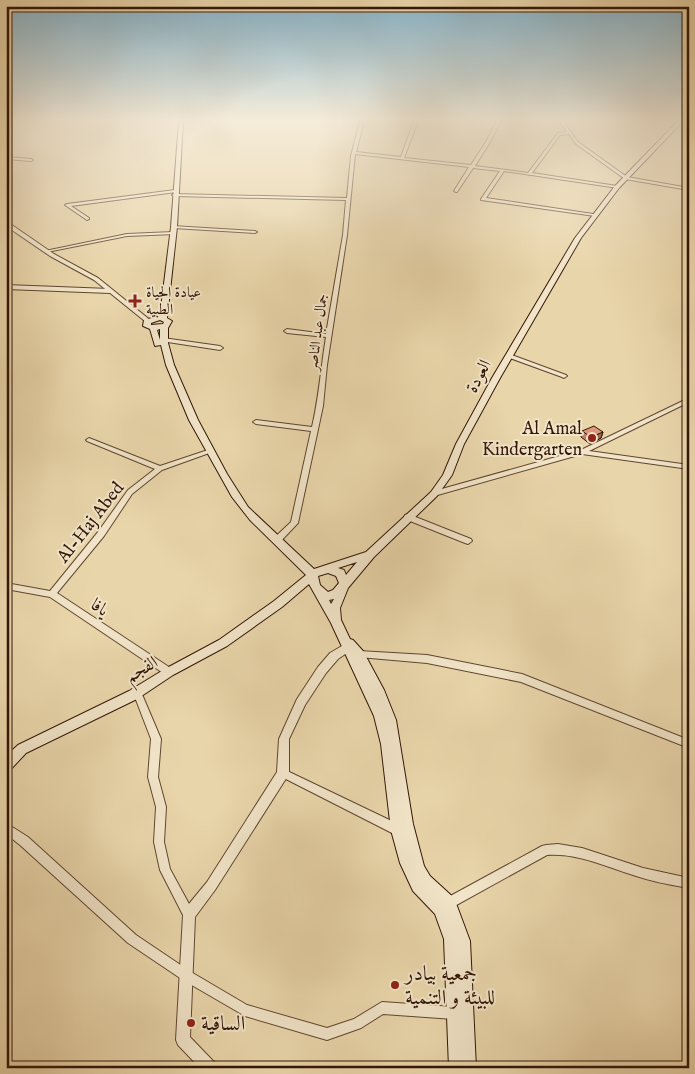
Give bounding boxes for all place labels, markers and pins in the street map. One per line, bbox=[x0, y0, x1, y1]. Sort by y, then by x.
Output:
place label: عيادة الحياة الطبية bbox=[146, 283, 201, 319]
marker: عيادة الحياة الطبية bbox=[128, 294, 142, 308]
place label: Al Amal Kindergarten bbox=[482, 418, 582, 462]
marker: Al Amal Kindergarten bbox=[586, 432, 598, 444]
place label: جمعية بيادر للبيئة و التنمية bbox=[403, 961, 495, 1012]
marker: جمعية بيادر للبيئة و التنمية bbox=[389, 979, 401, 991]
place label: الساقية bbox=[201, 1011, 245, 1038]
marker: الساقية bbox=[185, 1017, 197, 1029]

